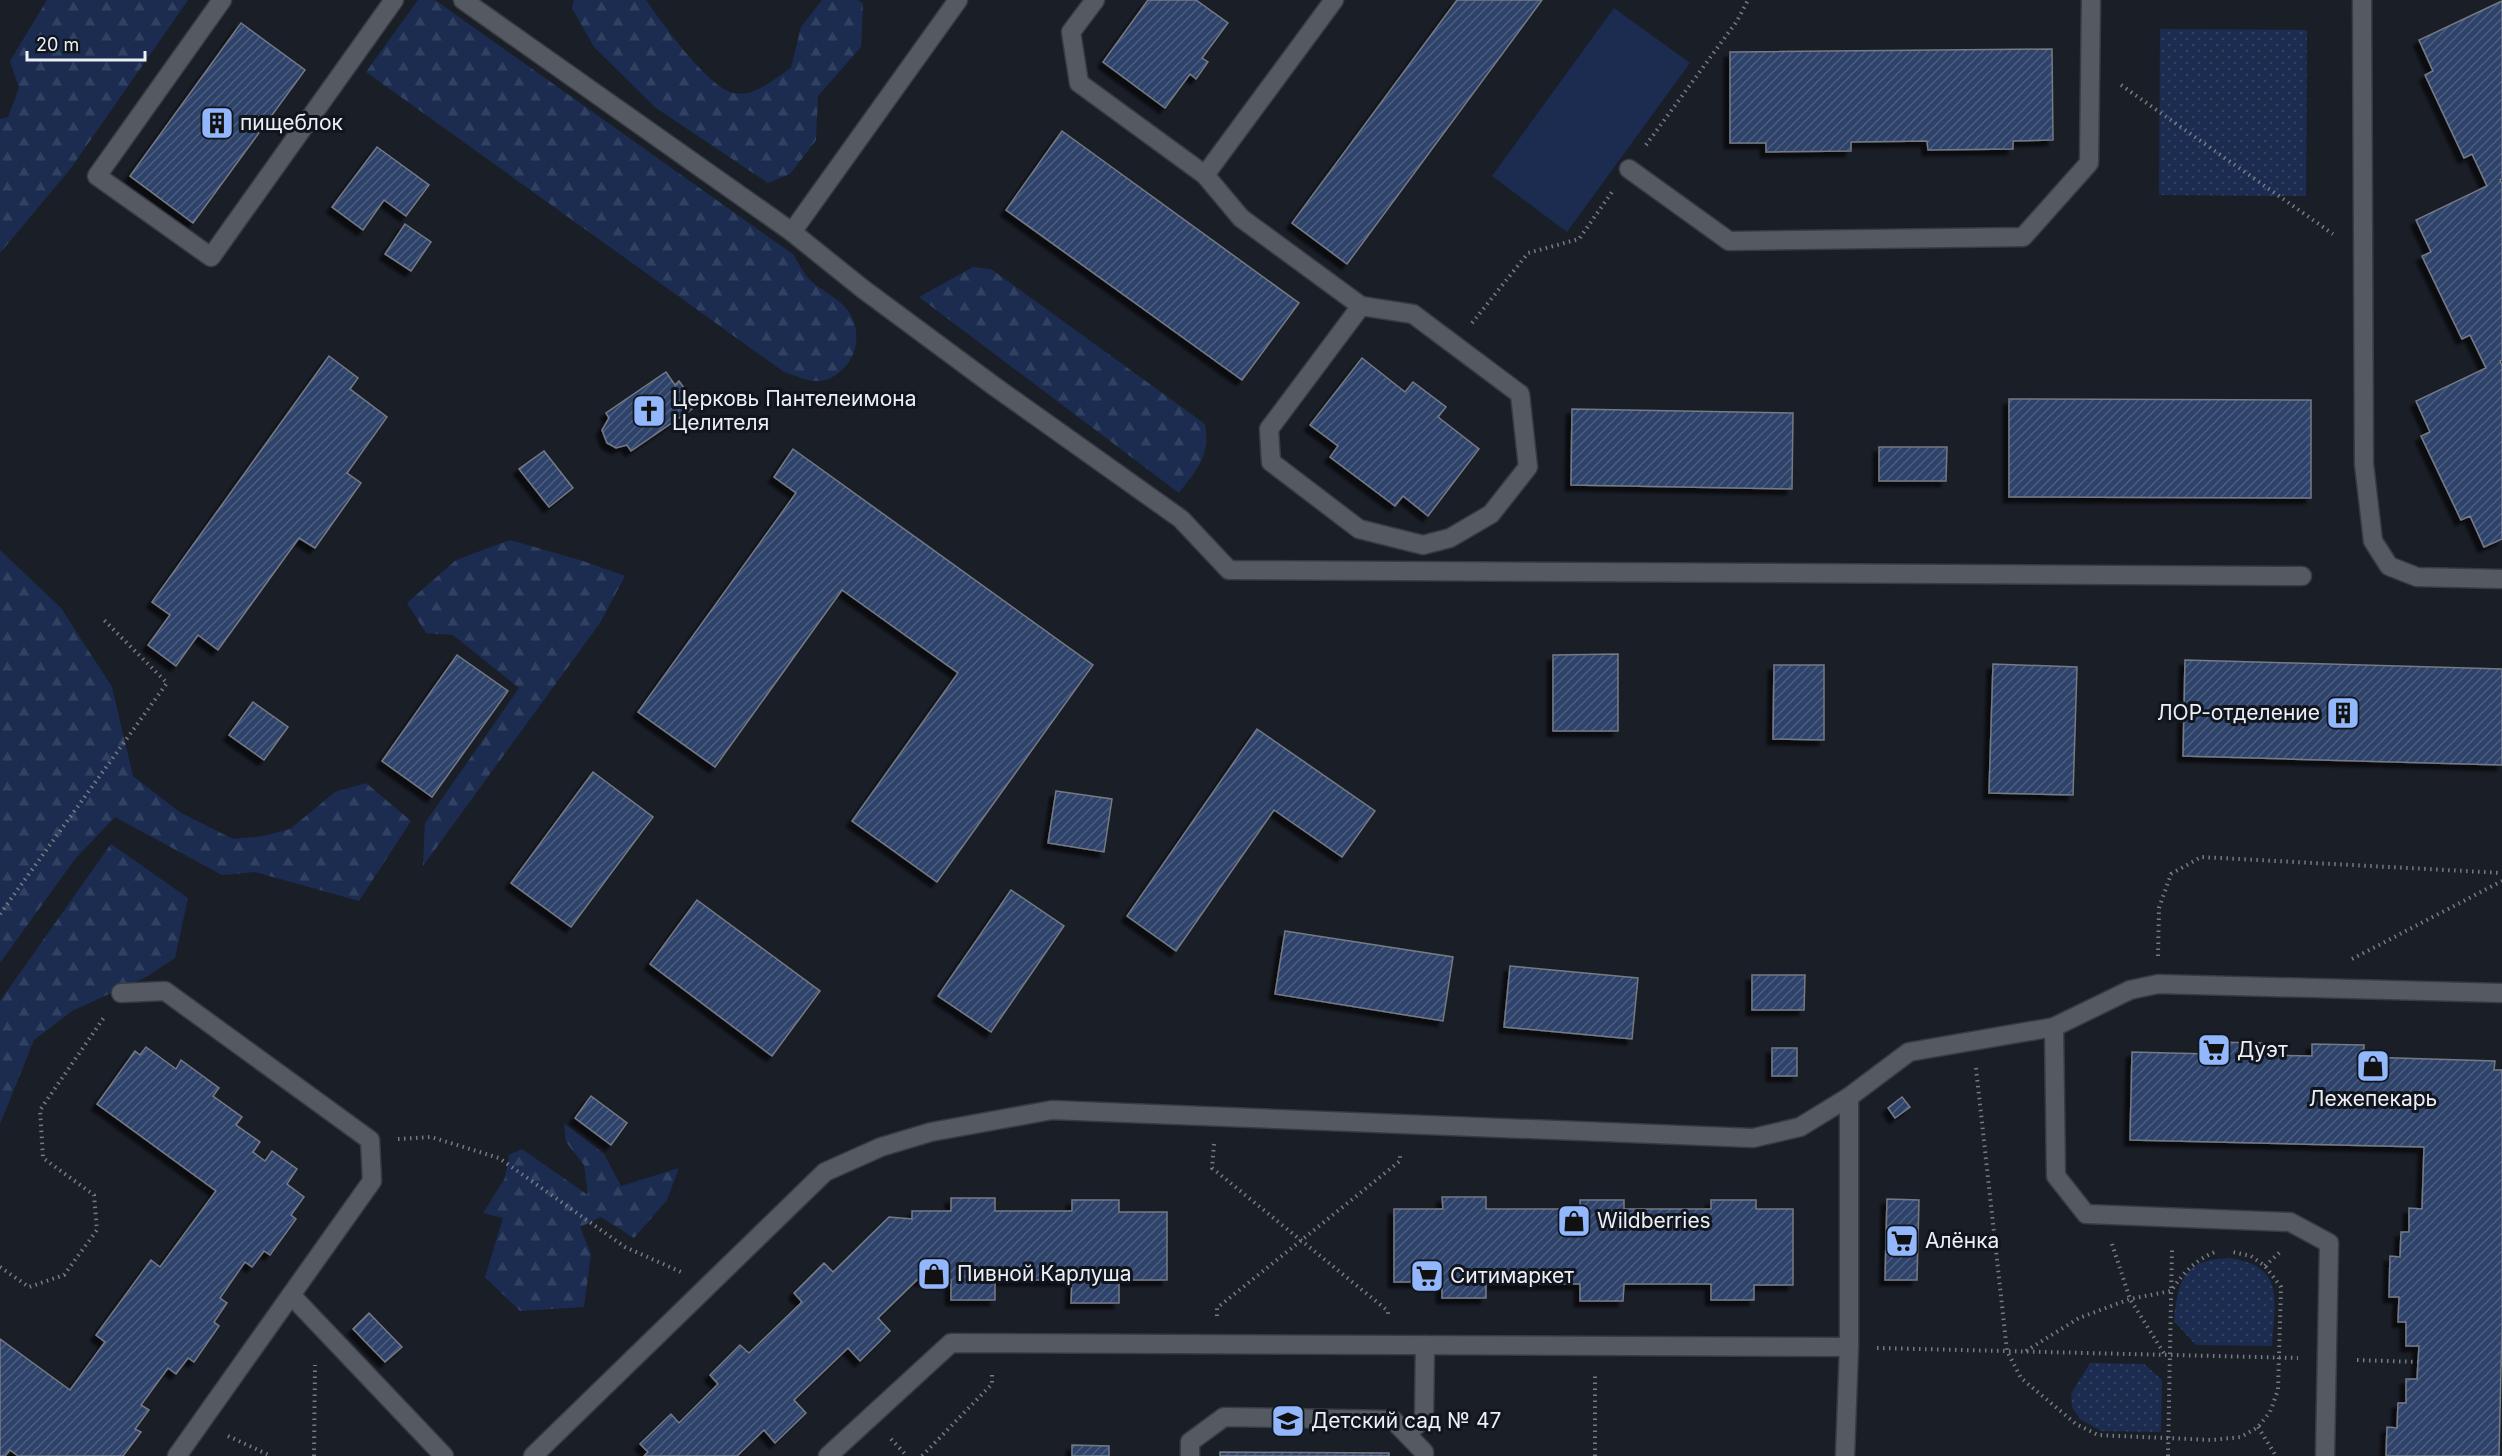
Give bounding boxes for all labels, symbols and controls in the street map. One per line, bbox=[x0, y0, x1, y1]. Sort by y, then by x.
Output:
scale bar bbox=[27, 24, 146, 62]
text: 20 m bbox=[36, 34, 79, 55]
building icon: пищеблок bbox=[199, 105, 235, 141]
place label: пищеблок bbox=[240, 110, 343, 135]
place label: Церковь Пантелеимона Целителя bbox=[672, 386, 916, 435]
church icon: Церковь Пантелеимона Целителя bbox=[631, 393, 667, 429]
building icon: ЛОР-отделение bbox=[2325, 695, 2361, 731]
place label: ЛОР-отделение bbox=[2157, 700, 2320, 725]
supermarket icon: Дуэт bbox=[2196, 1032, 2232, 1068]
place label: Дуэт bbox=[2237, 1037, 2288, 1062]
shop icon: Лежепекарь bbox=[2355, 1048, 2391, 1084]
place label: Лежепекарь bbox=[2309, 1086, 2437, 1111]
shop icon: Wildberries bbox=[1556, 1203, 1592, 1239]
place label: Wildberries bbox=[1597, 1208, 1711, 1233]
supermarket icon: Алёнка bbox=[1884, 1223, 1920, 1259]
place label: Алёнка bbox=[1925, 1228, 1999, 1253]
shop icon: Пивной Карлуша bbox=[916, 1256, 952, 1292]
supermarket icon: Ситимаркет bbox=[1409, 1258, 1445, 1294]
place label: Пивной Карлуша bbox=[957, 1261, 1132, 1286]
place label: Ситимаркет bbox=[1450, 1263, 1574, 1288]
school or university icon: Детский сад № 47 bbox=[1270, 1403, 1306, 1439]
place label: Детский сад № 47 bbox=[1311, 1408, 1501, 1433]

